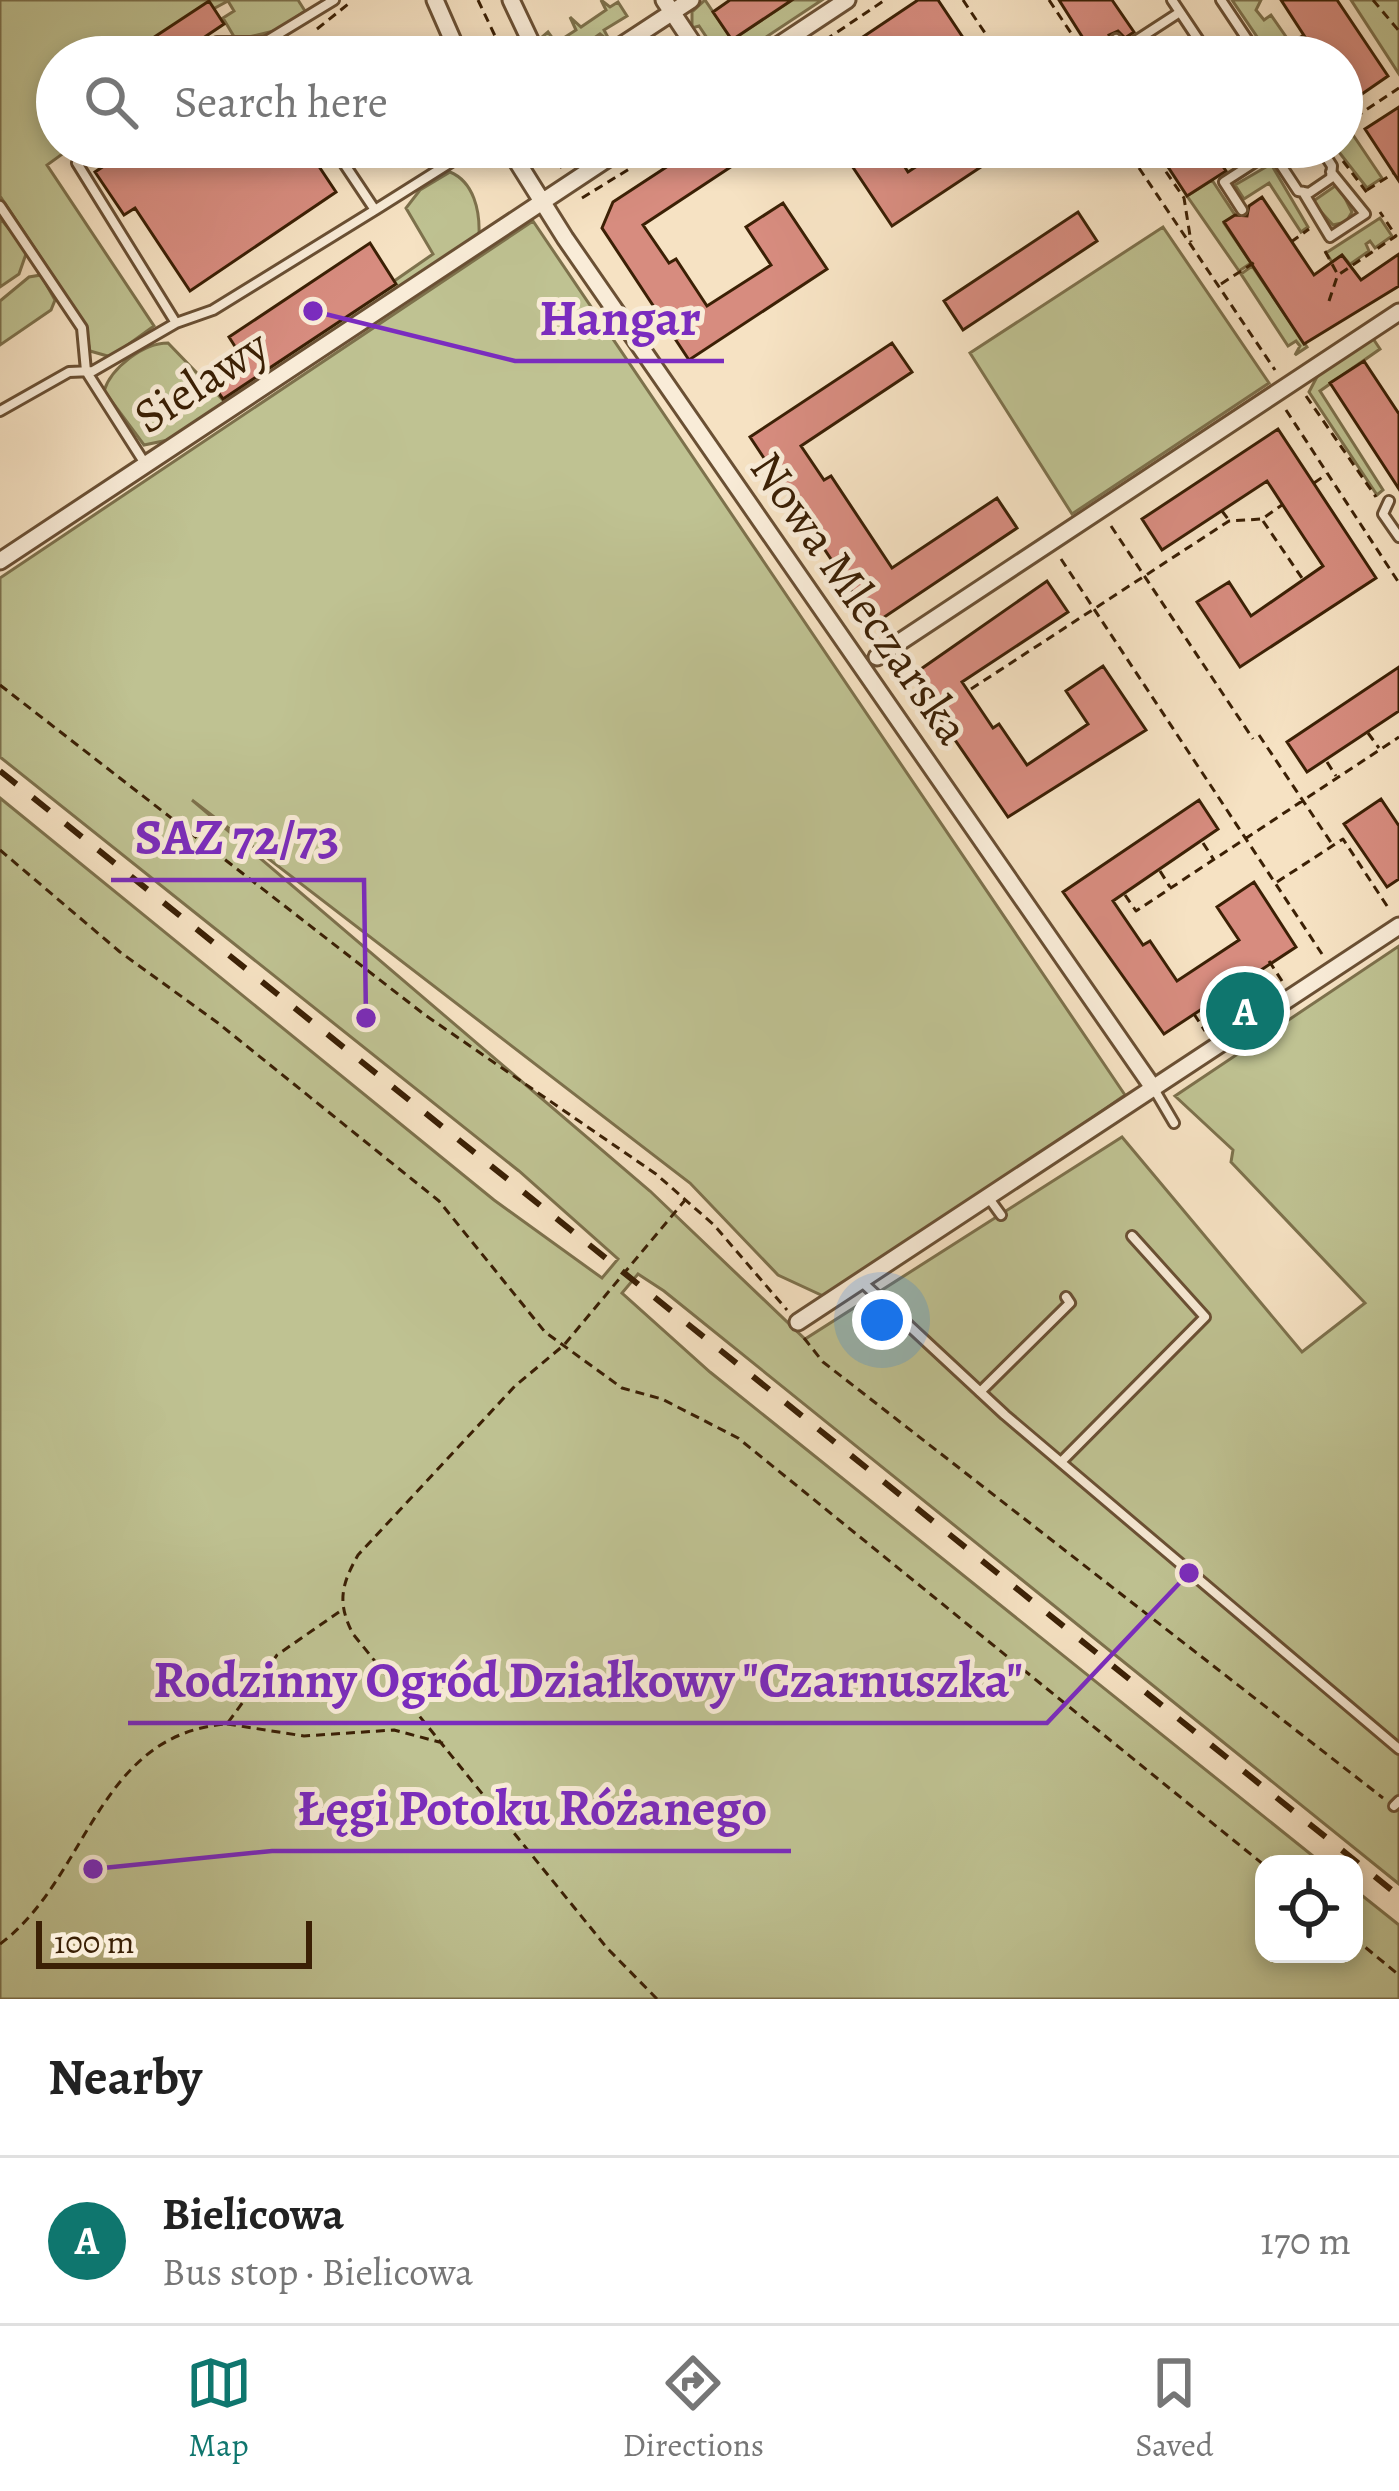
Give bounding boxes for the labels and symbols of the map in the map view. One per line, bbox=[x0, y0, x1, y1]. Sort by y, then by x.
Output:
callout: Hangar bbox=[515, 274, 724, 361]
text: Hangar bbox=[539, 283, 701, 353]
street label: Sielawy bbox=[121, 313, 282, 449]
street label: Nowa Mleczarska bbox=[735, 438, 986, 758]
callout: SAZ 72/73 bbox=[111, 793, 364, 880]
text: SAZ 72/73 bbox=[135, 802, 339, 872]
pin: A bbox=[1206, 966, 1284, 1056]
your location bbox=[852, 1290, 912, 1350]
callout: Rodzinny Ogród Działkowy "Czarnuszka" bbox=[128, 1636, 1047, 1723]
text: Rodzinny Ogród Działkowy "Czarnuszka" bbox=[153, 1645, 1023, 1715]
callout: Łęgi Potoku Różanego bbox=[272, 1764, 791, 1851]
text: Łęgi Potoku Różanego bbox=[297, 1773, 767, 1843]
scale bar bbox=[36, 1915, 312, 1968]

